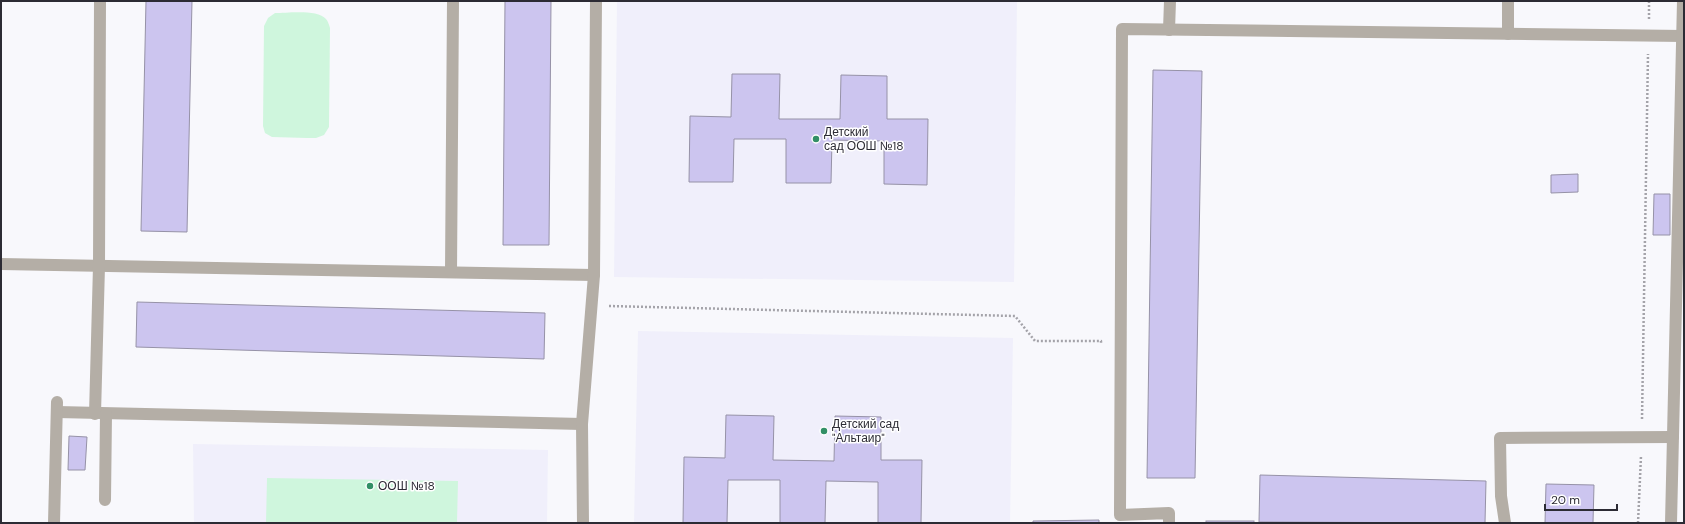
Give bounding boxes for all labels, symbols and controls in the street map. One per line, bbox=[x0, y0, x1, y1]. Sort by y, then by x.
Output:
place label: Детский сад ООШ №18 bbox=[824, 124, 904, 154]
marker: Детский сад ООШ №18 bbox=[811, 134, 821, 144]
place label: Детский сад "Альтаир" bbox=[832, 416, 899, 446]
marker: Детский сад "Альтаир" bbox=[819, 426, 829, 436]
place label: ООШ №18 bbox=[378, 478, 435, 494]
marker: ООШ №18 bbox=[365, 481, 375, 491]
scale bar bbox=[1545, 486, 1617, 512]
text: 20 m bbox=[1551, 492, 1580, 508]

